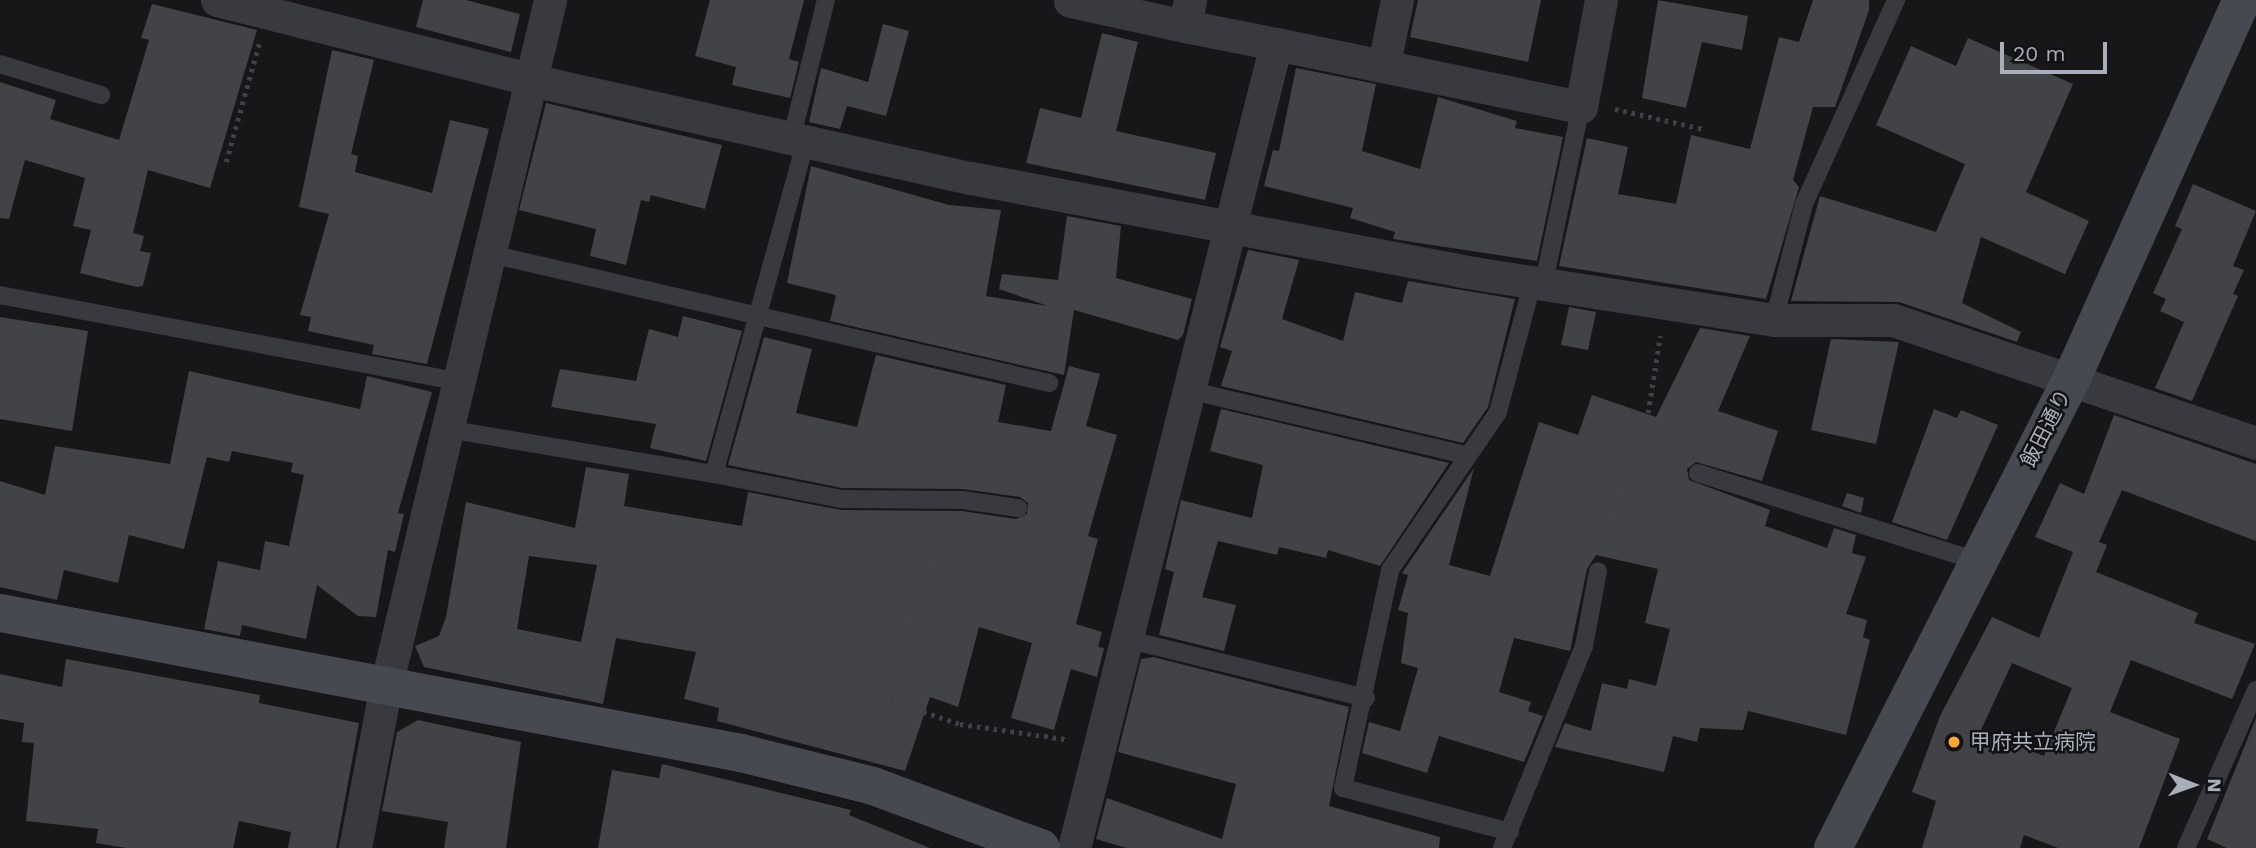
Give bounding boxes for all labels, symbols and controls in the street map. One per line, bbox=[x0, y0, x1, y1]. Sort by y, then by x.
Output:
scale bar bbox=[2004, 28, 2111, 72]
text: 20 m bbox=[2013, 41, 2065, 66]
street label: 飯田通り bbox=[2016, 385, 2076, 471]
place label: 甲府共立病院 bbox=[1970, 729, 2096, 755]
marker: 甲府共立病院 bbox=[1944, 732, 1964, 752]
north arrow bbox=[2158, 750, 2228, 820]
text: N bbox=[2203, 778, 2226, 793]

